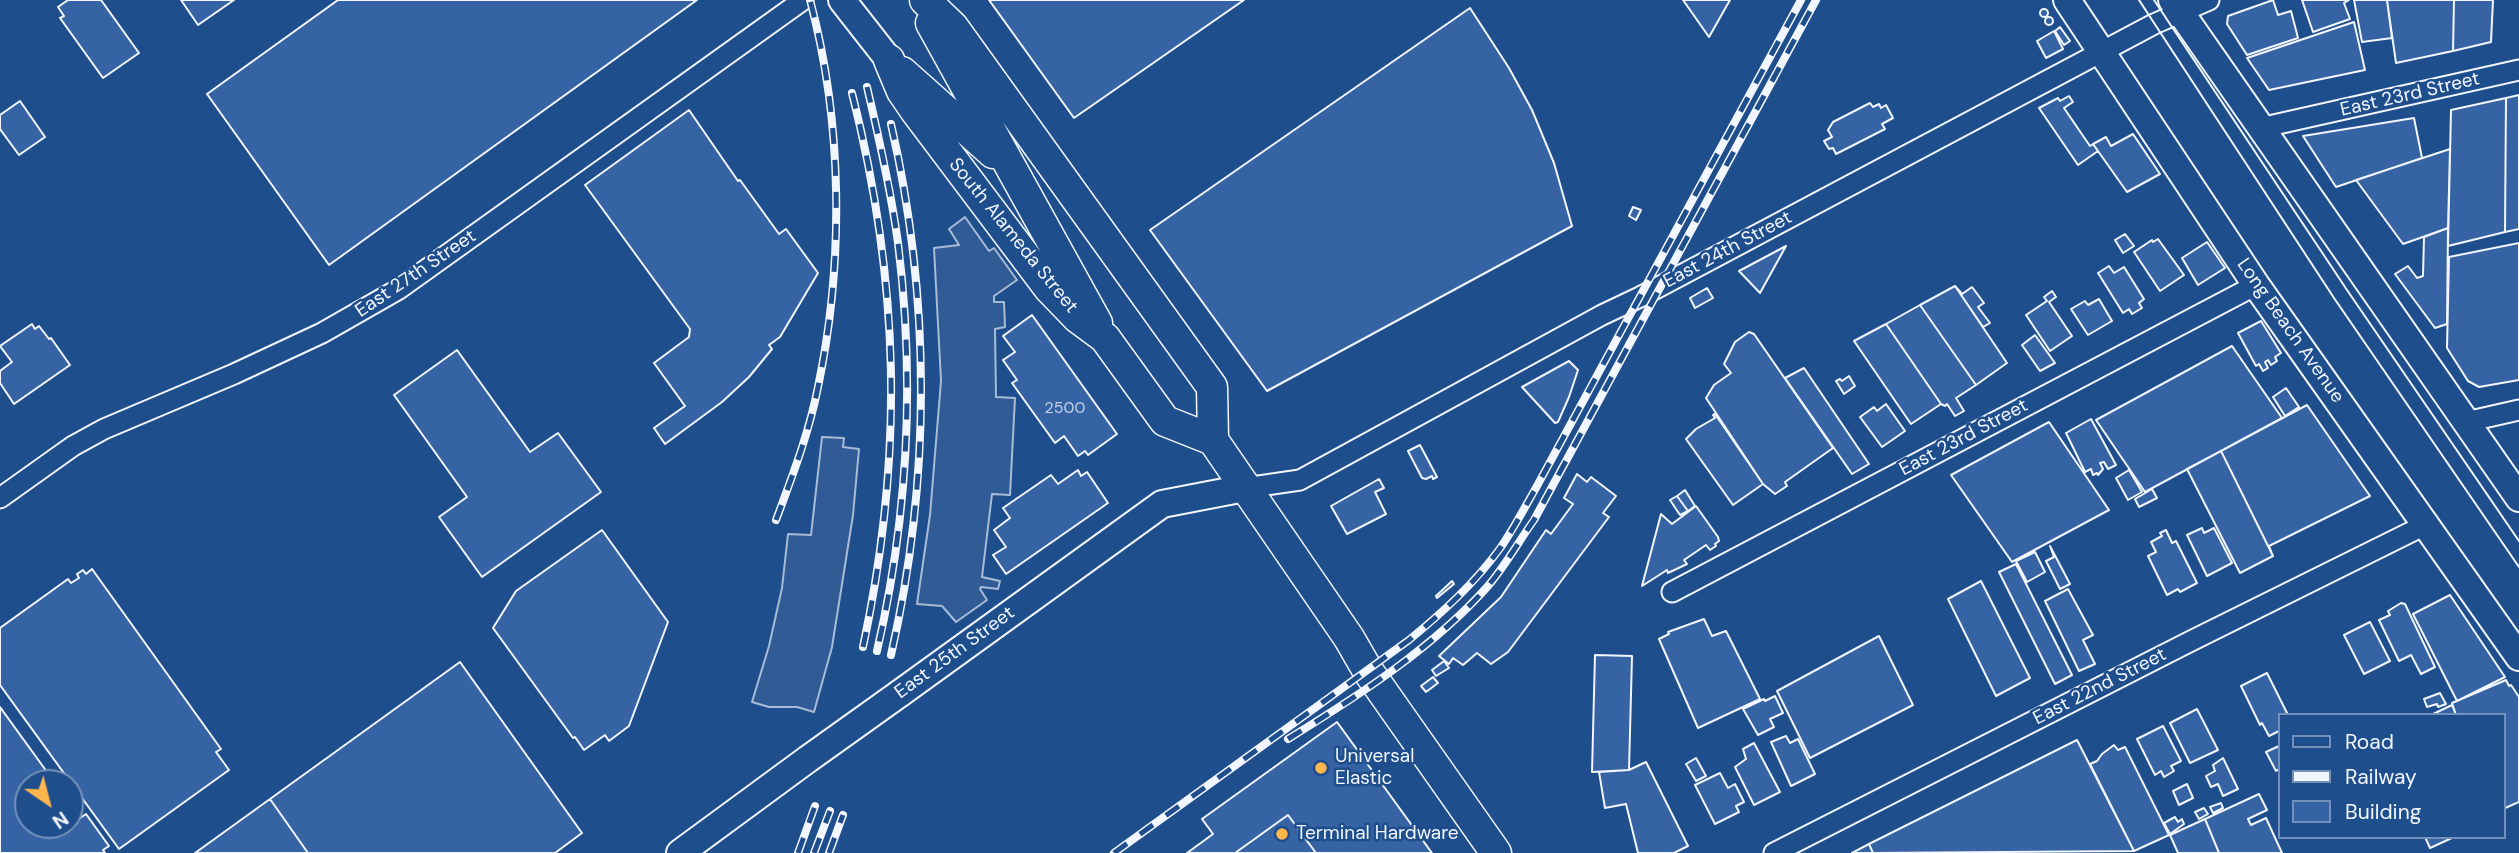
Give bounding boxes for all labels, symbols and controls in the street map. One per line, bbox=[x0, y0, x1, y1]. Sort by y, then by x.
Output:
street label: East 23rd Street bbox=[2338, 68, 2482, 122]
street label: South Alameda Street bbox=[944, 154, 1082, 318]
street label: East 24th Street bbox=[1660, 207, 1796, 293]
street label: East 27th Street bbox=[351, 225, 481, 323]
street label: Long Beach Avenue bbox=[2231, 254, 2349, 408]
street label: East 23rd Street bbox=[1896, 395, 2032, 481]
house number: 2500 bbox=[1045, 399, 1085, 419]
street label: East 25th Street bbox=[891, 602, 1019, 704]
street label: East 22nd Street bbox=[2030, 644, 2170, 730]
legend bbox=[2278, 713, 2505, 839]
text: Road bbox=[2345, 728, 2394, 756]
place label: Universal Elastic bbox=[1335, 746, 1414, 790]
marker: Universal Elastic bbox=[1313, 760, 1329, 776]
text: Railway bbox=[2345, 763, 2417, 791]
north arrow bbox=[14, 769, 84, 839]
text: Building bbox=[2345, 798, 2421, 826]
text: N bbox=[47, 806, 73, 834]
place label: Terminal Hardware bbox=[1296, 823, 1459, 845]
marker: Terminal Hardware bbox=[1274, 826, 1290, 842]

